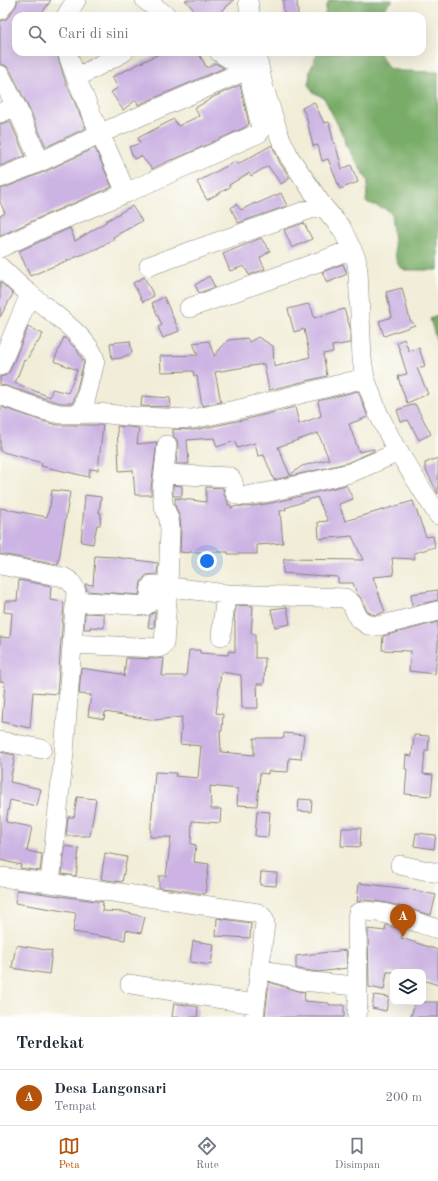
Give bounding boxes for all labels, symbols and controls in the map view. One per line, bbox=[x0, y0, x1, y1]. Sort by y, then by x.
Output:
search box bbox=[12, 12, 426, 56]
icon: search bbox=[26, 23, 48, 45]
text: Cari di sini bbox=[58, 27, 129, 42]
your location bbox=[197, 551, 217, 571]
pin: A bbox=[390, 904, 416, 937]
map controls bbox=[390, 969, 426, 1005]
button: layers bbox=[390, 969, 426, 1005]
text: Terdekat bbox=[16, 1035, 84, 1052]
text: Desa Langonsari bbox=[54, 1082, 166, 1097]
text: A bbox=[24, 1091, 34, 1104]
text: 200 m bbox=[385, 1091, 422, 1104]
text: Tempat bbox=[54, 1100, 96, 1113]
tab: Peta bbox=[58, 1135, 80, 1173]
tab: Rute bbox=[196, 1135, 219, 1173]
tab: Disimpan bbox=[335, 1135, 380, 1173]

